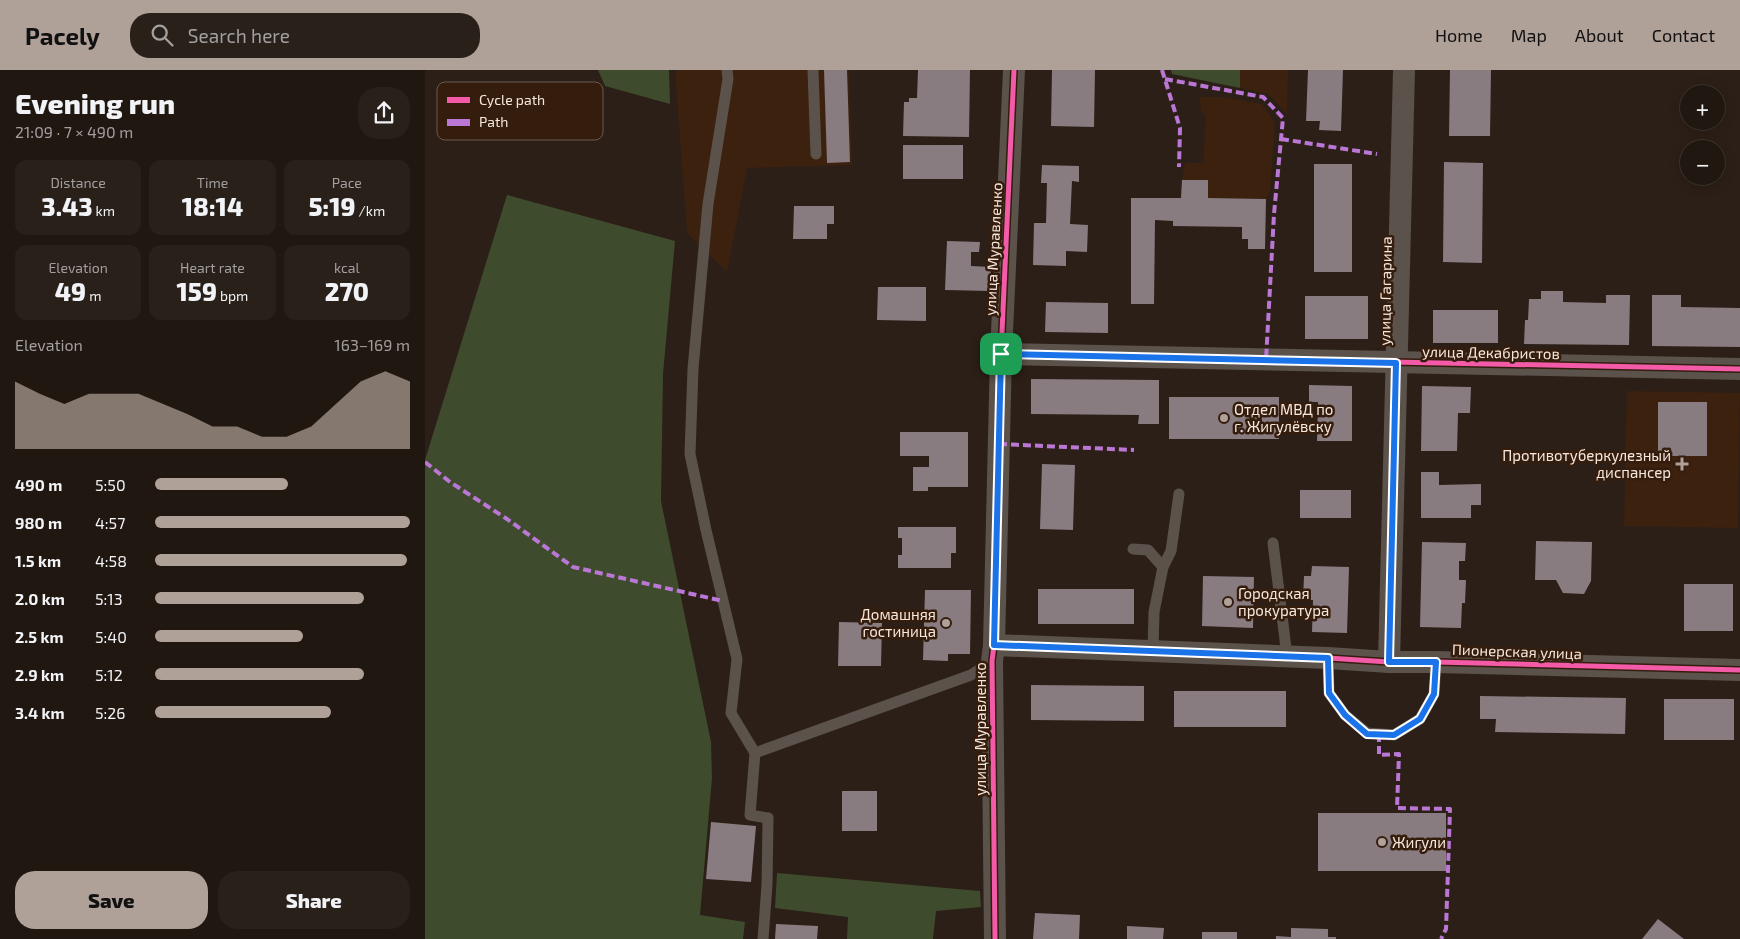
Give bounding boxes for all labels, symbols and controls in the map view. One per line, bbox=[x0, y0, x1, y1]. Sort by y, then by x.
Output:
search box bbox=[130, 13, 480, 58]
text: Pacely bbox=[25, 21, 100, 50]
icon: search bbox=[148, 21, 176, 49]
text: Search here bbox=[188, 24, 290, 47]
text: Home bbox=[1435, 24, 1483, 46]
text: Map bbox=[1511, 24, 1547, 46]
text: About bbox=[1575, 24, 1624, 46]
text: Contact bbox=[1652, 24, 1715, 46]
legend bbox=[437, 82, 603, 140]
map controls bbox=[1680, 85, 1725, 185]
button: + bbox=[1680, 85, 1725, 130]
text: Evening run bbox=[15, 86, 175, 120]
button: share bbox=[358, 87, 410, 139]
text: Cycle path bbox=[479, 91, 545, 108]
text: Path bbox=[479, 113, 508, 130]
text: 21:09 · 7 × 490 m bbox=[15, 122, 133, 141]
button: − bbox=[1680, 140, 1725, 185]
text: Distance bbox=[51, 174, 106, 191]
text: Time bbox=[197, 174, 228, 191]
text: Pace bbox=[332, 174, 362, 191]
street label: улица Муравленко bbox=[981, 182, 1006, 316]
text: 3.43 bbox=[41, 191, 92, 221]
text: 18:14 bbox=[182, 191, 243, 221]
text: 5:19 bbox=[308, 191, 355, 221]
text: km bbox=[92, 202, 115, 219]
text: /km bbox=[355, 202, 385, 219]
street label: улица Гагарина bbox=[1375, 236, 1396, 346]
text: Elevation bbox=[48, 259, 108, 276]
text: Heart rate bbox=[180, 259, 245, 276]
text: kcal bbox=[334, 259, 360, 276]
text: 49 bbox=[55, 276, 86, 306]
text: 159 bbox=[177, 276, 217, 306]
text: 270 bbox=[325, 276, 369, 306]
text: m bbox=[86, 287, 101, 304]
text: bpm bbox=[217, 287, 248, 304]
pin bbox=[980, 333, 1022, 375]
text: Elevation bbox=[15, 335, 83, 354]
text: 163–169 m bbox=[334, 335, 410, 354]
icon: arrive bbox=[987, 340, 1015, 368]
street label: улица Декабристов bbox=[1422, 342, 1560, 363]
place label: Отдел МВД по г. Жигулёвску bbox=[1234, 400, 1333, 436]
marker: Отдел МВД по г. Жигулёвску bbox=[1218, 412, 1230, 424]
place label: Противотуберкулезный диспансер bbox=[1502, 446, 1671, 481]
marker: Противотуберкулезный диспансер bbox=[1675, 457, 1689, 471]
text: 490 m bbox=[15, 475, 62, 494]
text: 5:50 bbox=[95, 475, 126, 494]
text: 980 m bbox=[15, 513, 62, 532]
text: 4:57 bbox=[95, 513, 125, 532]
text: 1.5 km bbox=[15, 551, 61, 570]
text: 4:58 bbox=[95, 551, 127, 570]
place label: Городская прокуратура bbox=[1238, 584, 1329, 620]
text: 2.0 km bbox=[15, 589, 65, 608]
text: 5:13 bbox=[95, 589, 123, 608]
marker: Городская прокуратура bbox=[1222, 596, 1234, 608]
place label: Домашняя гостиница bbox=[860, 605, 936, 640]
marker: Домашняя гостиница bbox=[940, 617, 952, 629]
text: 2.5 km bbox=[15, 627, 64, 646]
text: 5:40 bbox=[95, 627, 127, 646]
street label: Пионерская улица bbox=[1452, 640, 1582, 663]
street label: улица Муравленко bbox=[971, 662, 990, 796]
text: 2.9 km bbox=[15, 665, 64, 684]
text: 5:12 bbox=[95, 665, 123, 684]
text: 3.4 km bbox=[15, 703, 65, 722]
text: 5:26 bbox=[95, 703, 126, 722]
place label: Жигули bbox=[1392, 833, 1446, 852]
marker: Жигули bbox=[1376, 836, 1388, 848]
button: Save bbox=[15, 871, 208, 929]
button: Share bbox=[218, 871, 410, 929]

